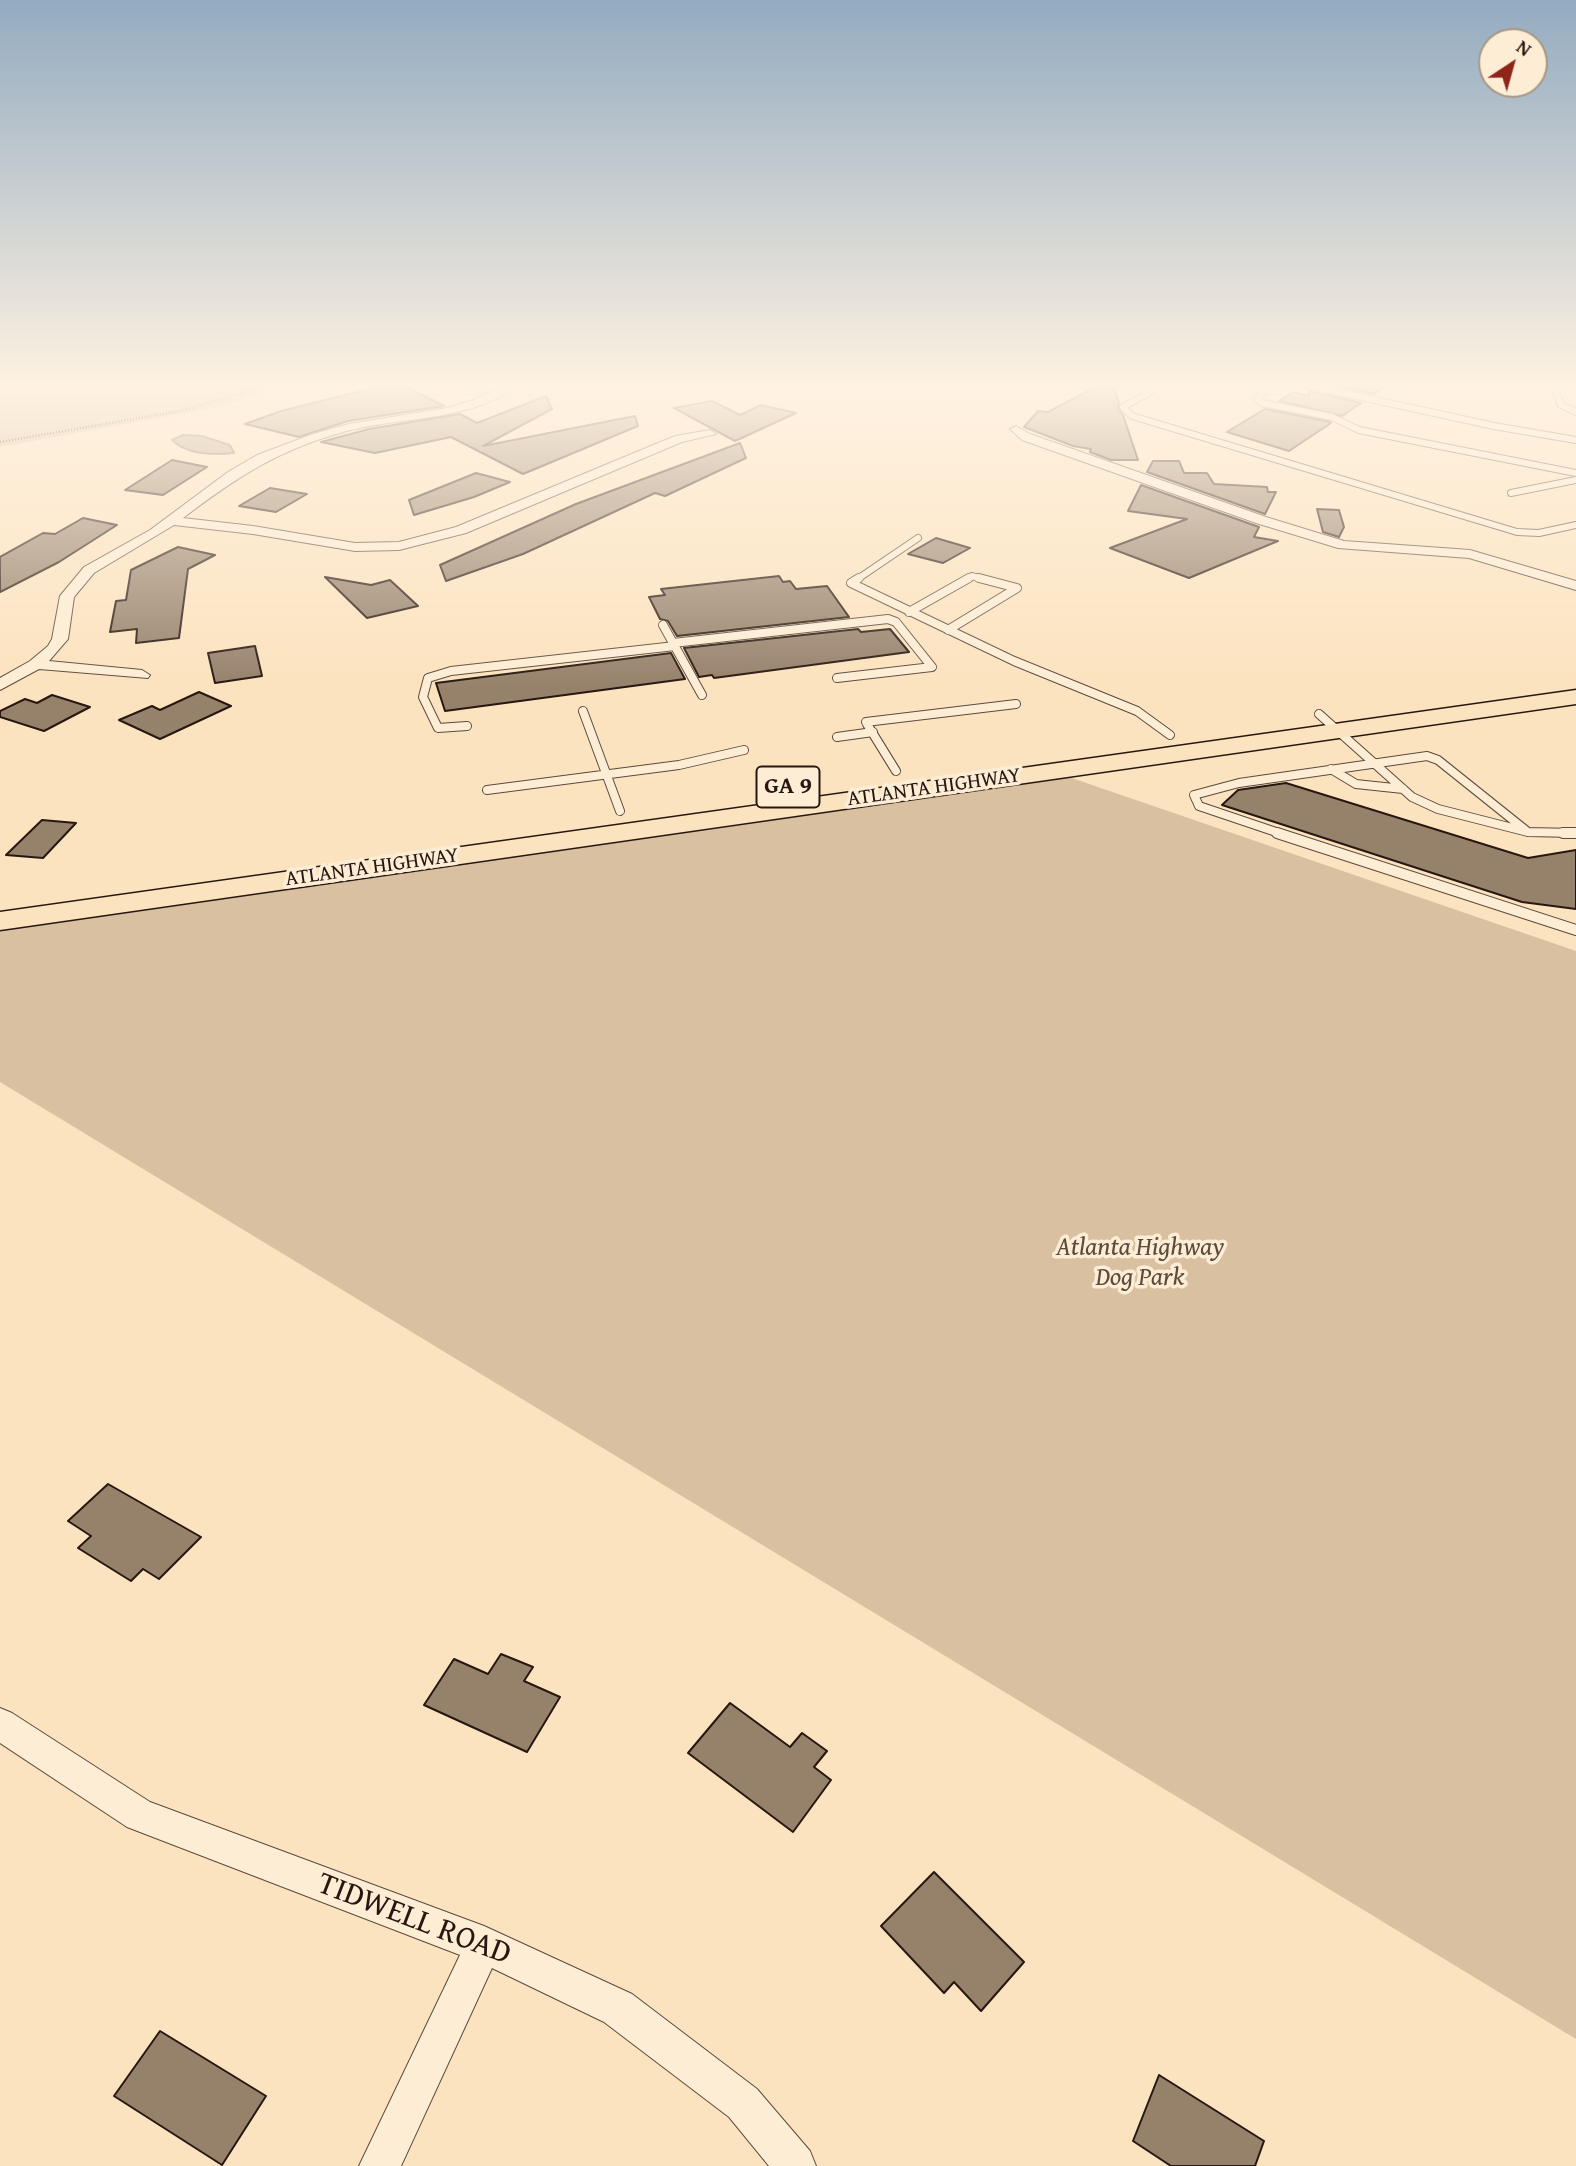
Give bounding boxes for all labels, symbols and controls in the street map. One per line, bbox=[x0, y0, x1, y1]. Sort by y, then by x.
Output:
north arrow bbox=[1478, 28, 1548, 98]
text: N bbox=[1511, 33, 1538, 63]
street label: ATLANTA HIGHWAY bbox=[846, 763, 1022, 813]
road number: GA 9 bbox=[756, 766, 820, 808]
street label: ATLANTA HIGHWAY bbox=[284, 843, 460, 893]
park label: Atlanta Highway Dog Park bbox=[1056, 1232, 1224, 1294]
street label: TIDWELL ROAD bbox=[312, 1865, 516, 1975]

